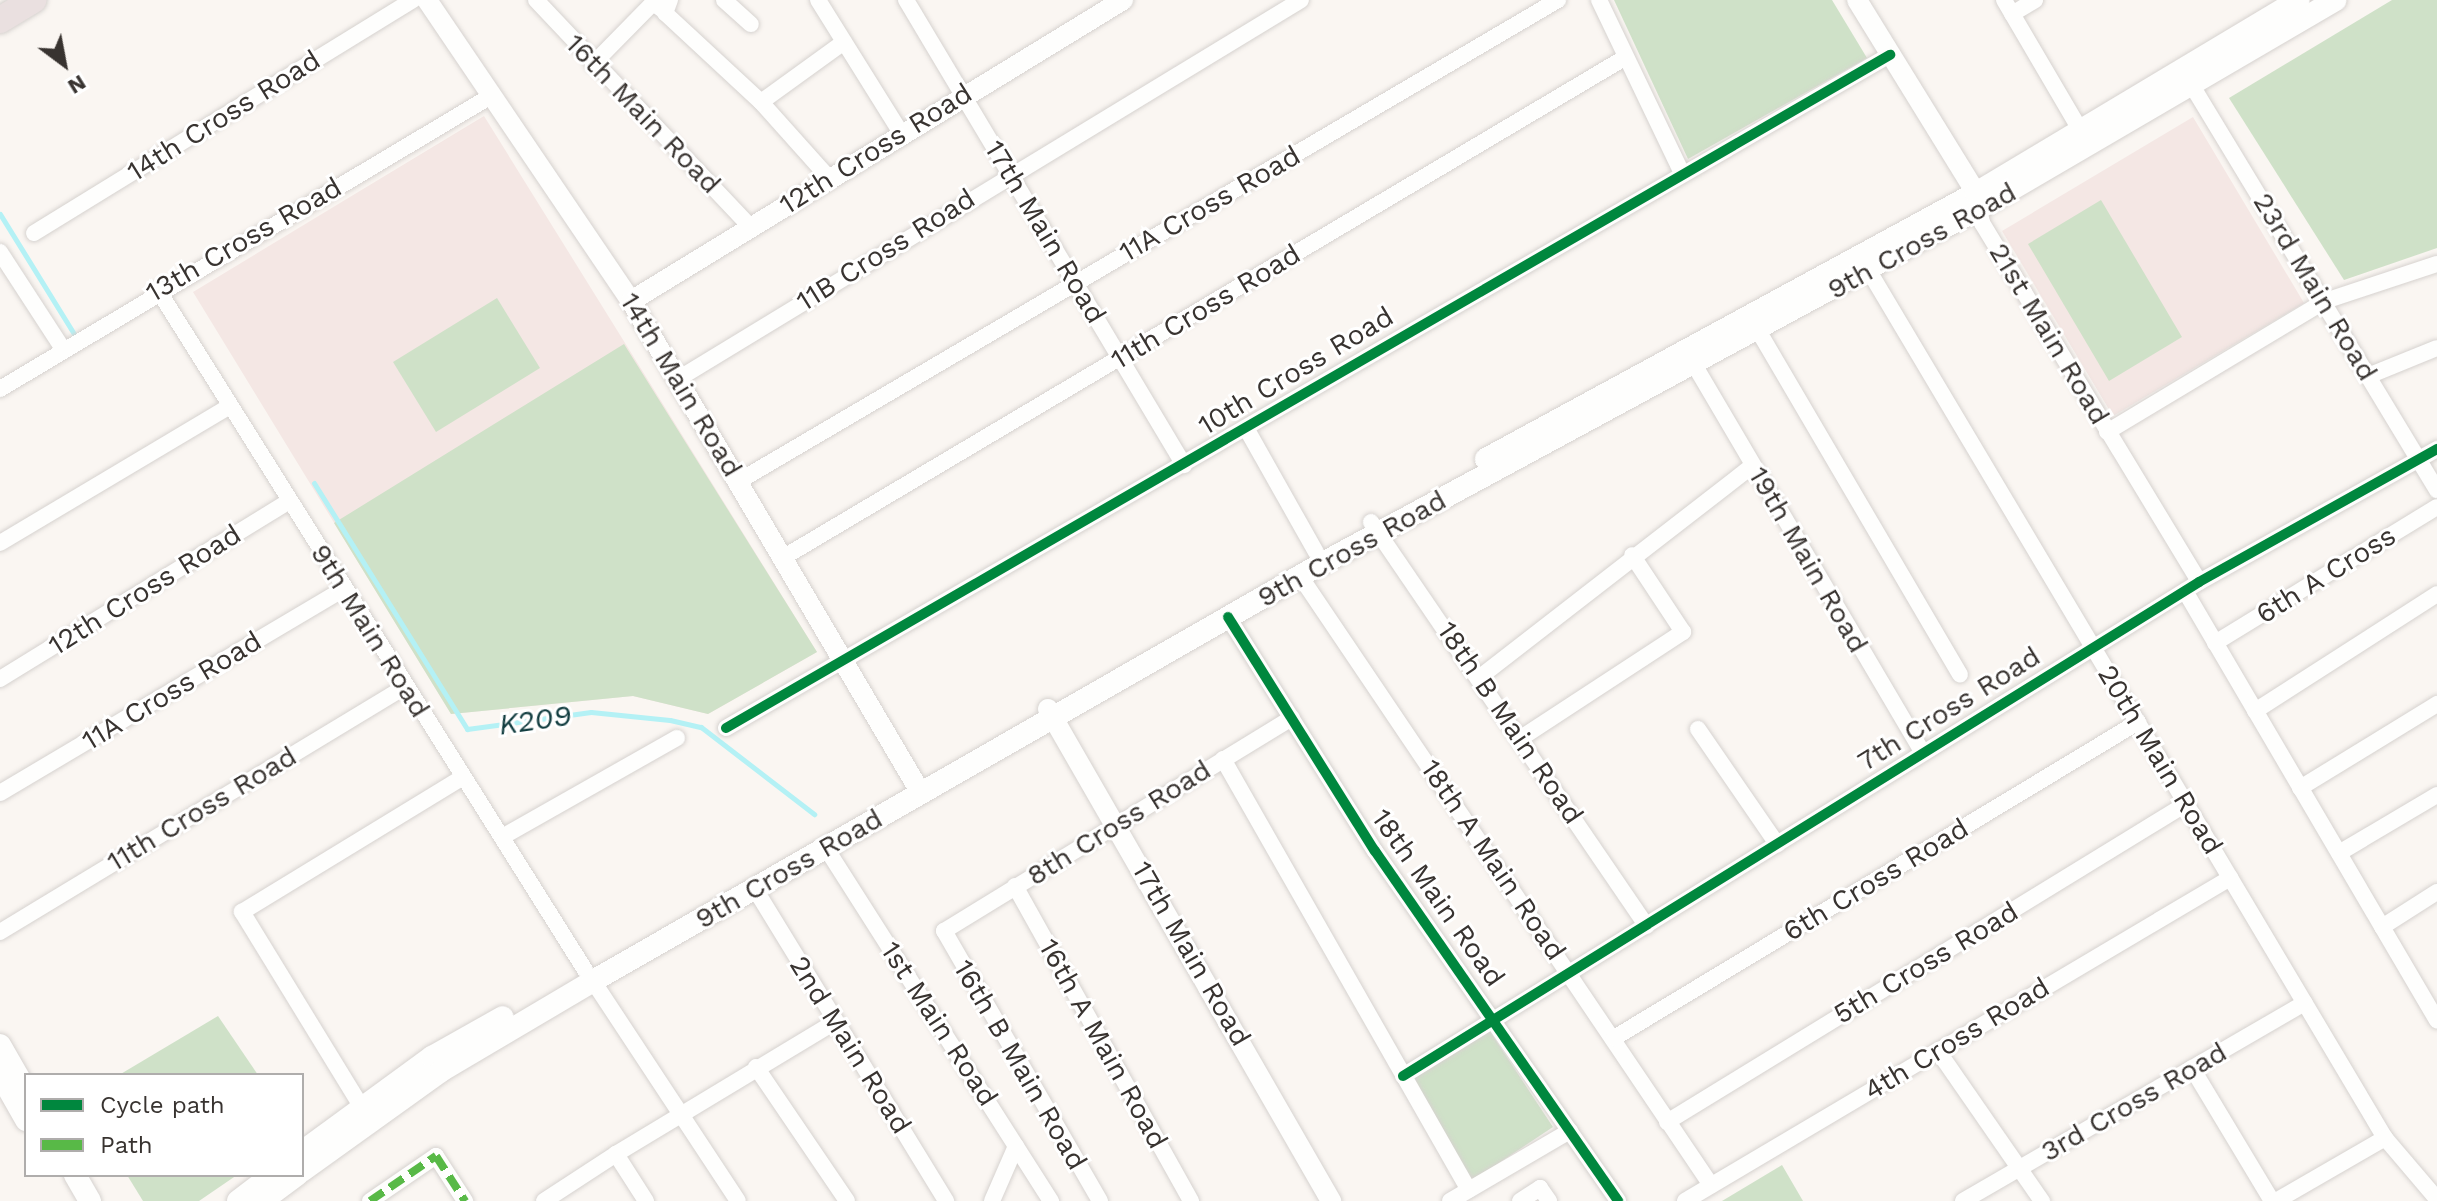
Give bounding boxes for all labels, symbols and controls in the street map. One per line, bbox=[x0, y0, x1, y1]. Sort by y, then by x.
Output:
north arrow bbox=[24, 24, 104, 104]
street label: 16th Main Road bbox=[558, 27, 728, 201]
street label: 14th Cross Road bbox=[121, 43, 327, 189]
text: N bbox=[63, 70, 91, 100]
street label: 12th Cross Road bbox=[774, 76, 978, 222]
street label: 17th Main Road bbox=[977, 134, 1113, 330]
street label: 11A Cross Road bbox=[1113, 138, 1307, 270]
street label: 13th Cross Road bbox=[140, 170, 348, 310]
street label: 9th Cross Road bbox=[1822, 175, 2022, 307]
street label: 11B Cross Road bbox=[791, 182, 981, 318]
street label: 23rd Main Road bbox=[2246, 187, 2384, 387]
street label: 11th Cross Road bbox=[1105, 237, 1307, 377]
street label: 21st Main Road bbox=[1982, 237, 2116, 431]
street label: 14th Main Road bbox=[613, 287, 749, 483]
street label: 10th Cross Road bbox=[1192, 300, 1400, 442]
street label: 19th Main Road bbox=[1741, 461, 1875, 659]
street label: 9th Cross Road bbox=[1252, 483, 1452, 615]
street label: 12th Cross Road bbox=[43, 517, 247, 663]
street label: 6th A Cross bbox=[2249, 518, 2403, 632]
street label: 9th Main Road bbox=[303, 538, 437, 724]
street label: 18th B Main Road bbox=[1430, 615, 1590, 831]
street label: 11A Cross Road bbox=[76, 624, 268, 758]
street label: 7th Cross Road bbox=[1852, 639, 2046, 779]
street label: 20th Main Road bbox=[2090, 659, 2230, 861]
water label: K209 bbox=[496, 697, 574, 743]
street label: 11th Cross Road bbox=[101, 739, 303, 879]
street label: 18th A Main Road bbox=[1413, 752, 1573, 968]
street label: 8th Cross Road bbox=[1021, 753, 1217, 893]
street label: 9th Cross Road bbox=[690, 802, 888, 936]
street label: 18th Main Road bbox=[1364, 803, 1512, 993]
street label: 6th Cross Road bbox=[1777, 812, 1975, 948]
street label: 17th Main Road bbox=[1125, 856, 1257, 1052]
street label: 5th Cross Road bbox=[1828, 895, 2024, 1031]
street label: 16th A Main Road bbox=[1031, 932, 1175, 1156]
street label: 1st Main Road bbox=[873, 936, 1005, 1112]
street label: 2nd Main Road bbox=[782, 950, 918, 1140]
street label: 16th B Main Road bbox=[946, 954, 1094, 1176]
street label: 4th Cross Road bbox=[1858, 970, 2056, 1108]
street label: 3rd Cross Road bbox=[2035, 1035, 2233, 1169]
legend bbox=[24, 1073, 304, 1177]
text: Cycle path bbox=[100, 1091, 225, 1119]
text: Path bbox=[100, 1131, 153, 1159]

